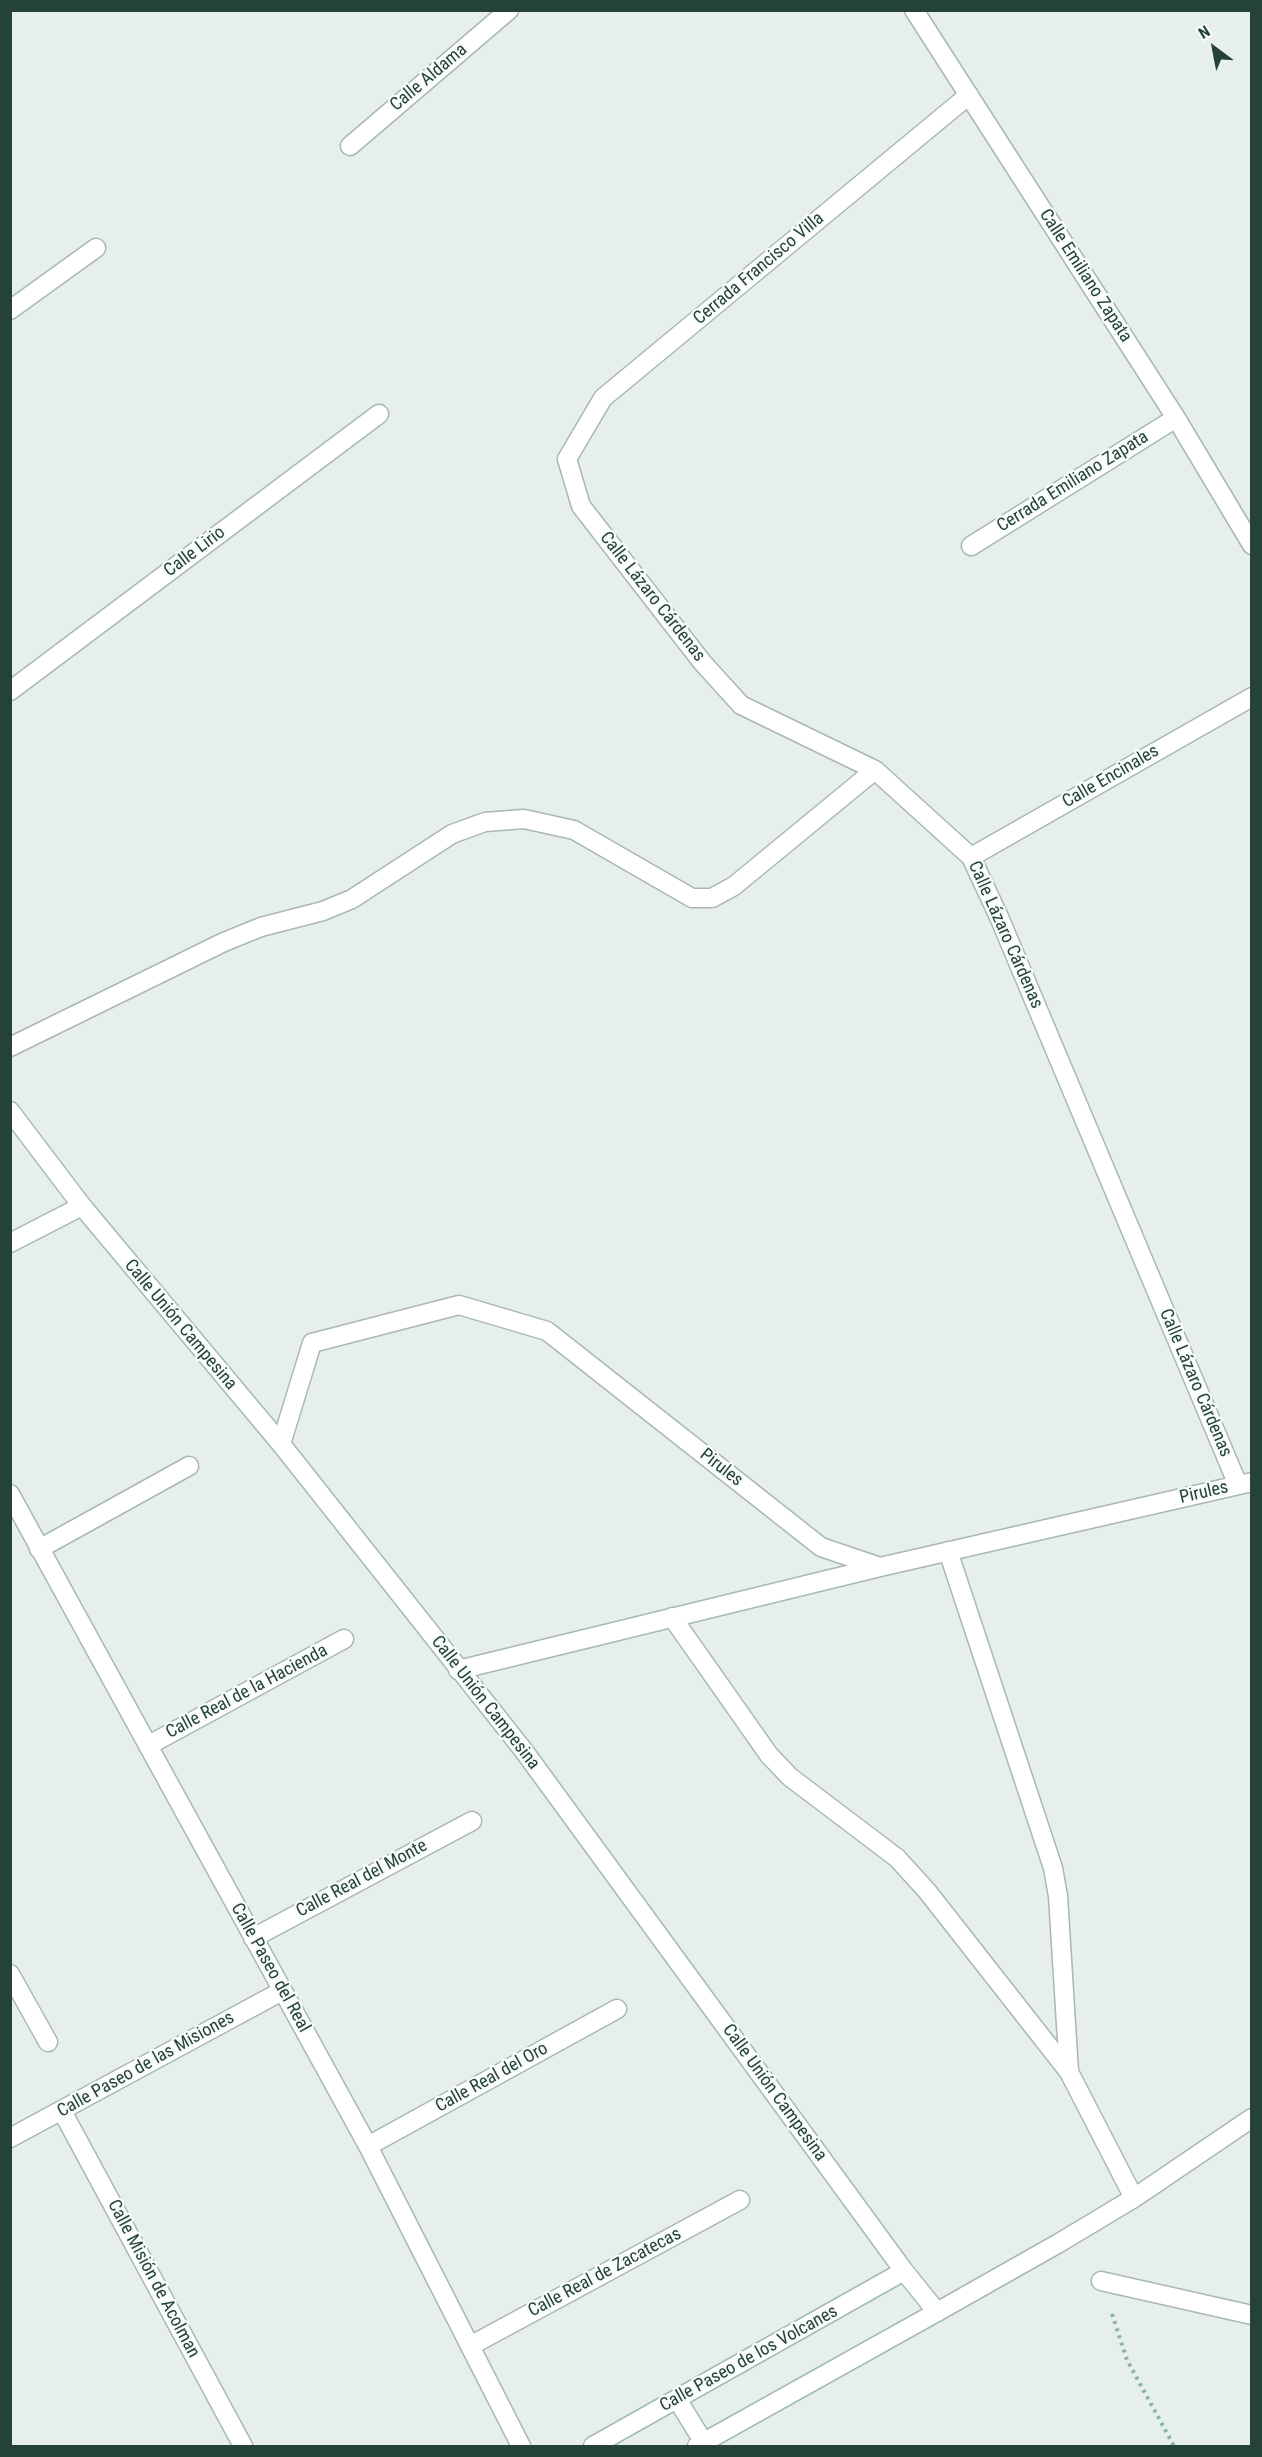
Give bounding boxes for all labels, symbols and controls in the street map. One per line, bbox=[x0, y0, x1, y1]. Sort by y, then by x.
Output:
north arrow bbox=[1184, 18, 1244, 78]
text: N bbox=[1195, 22, 1213, 43]
street label: Calle Aldama bbox=[386, 40, 472, 116]
street label: Calle Emiliano Zapata bbox=[1034, 205, 1136, 347]
street label: Cerrada Francisco Villa bbox=[689, 208, 829, 330]
street label: Cerrada Emiliano Zapata bbox=[993, 427, 1153, 537]
street label: Calle Lirio bbox=[160, 522, 230, 582]
street label: Calle Lázaro Cárdenas bbox=[595, 528, 709, 666]
street label: Calle Encinales bbox=[1059, 741, 1163, 813]
street label: Calle Lázaro Cárdenas bbox=[963, 858, 1047, 1012]
street label: Calle Unión Campesina bbox=[119, 1255, 241, 1395]
street label: Calle Lázaro Cárdenas bbox=[1154, 1306, 1236, 1460]
street label: Pirules bbox=[695, 1444, 747, 1492]
street label: Pirules bbox=[1178, 1477, 1230, 1509]
street label: Calle Unión Campesina bbox=[426, 1632, 544, 1774]
street label: Calle Real de la Hacienda bbox=[163, 1640, 331, 1744]
street label: Calle Real del Monte bbox=[293, 1835, 431, 1923]
street label: Calle Paseo del Real bbox=[226, 1900, 314, 2036]
street label: Calle Paseo de las Misiones bbox=[54, 2007, 238, 2123]
street label: Calle Unión Campesina bbox=[717, 2020, 831, 2166]
street label: Calle Real del Oro bbox=[432, 2038, 552, 2118]
street label: Calle Misión de Acolman bbox=[102, 2196, 204, 2362]
street label: Calle Real de Zacatecas bbox=[525, 2224, 685, 2322]
street label: Calle Paseo de los Volcanes bbox=[656, 2301, 842, 2417]

